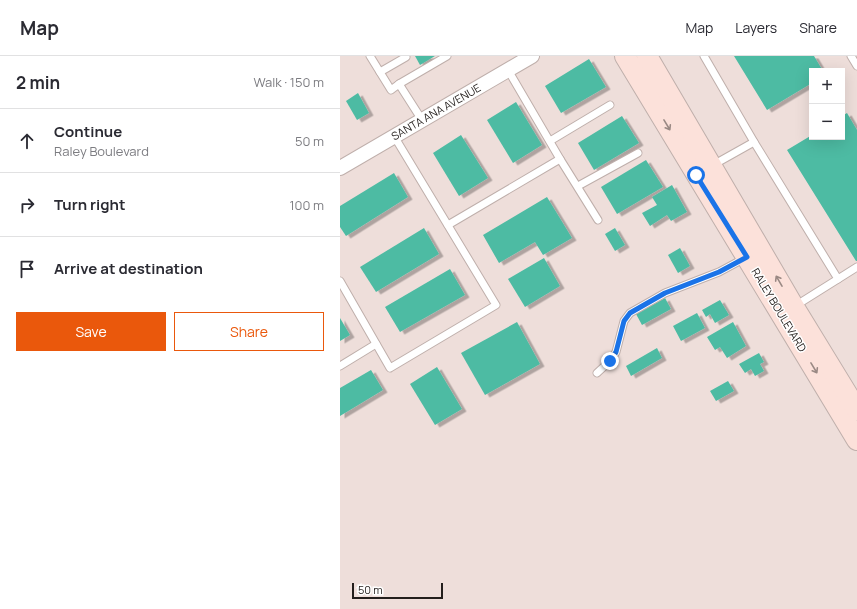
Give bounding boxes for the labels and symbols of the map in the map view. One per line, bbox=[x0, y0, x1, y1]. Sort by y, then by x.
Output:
street label: SANTA ANA AVENUE bbox=[388, 80, 483, 143]
one-way arrow bbox=[663, 119, 671, 131]
route start bbox=[687, 166, 705, 184]
street label: RALEY BOULEVARD bbox=[748, 265, 810, 354]
one-way arrow bbox=[774, 275, 782, 287]
route end bbox=[601, 352, 619, 370]
one-way arrow bbox=[810, 362, 818, 373]
scale bar bbox=[352, 581, 443, 600]

